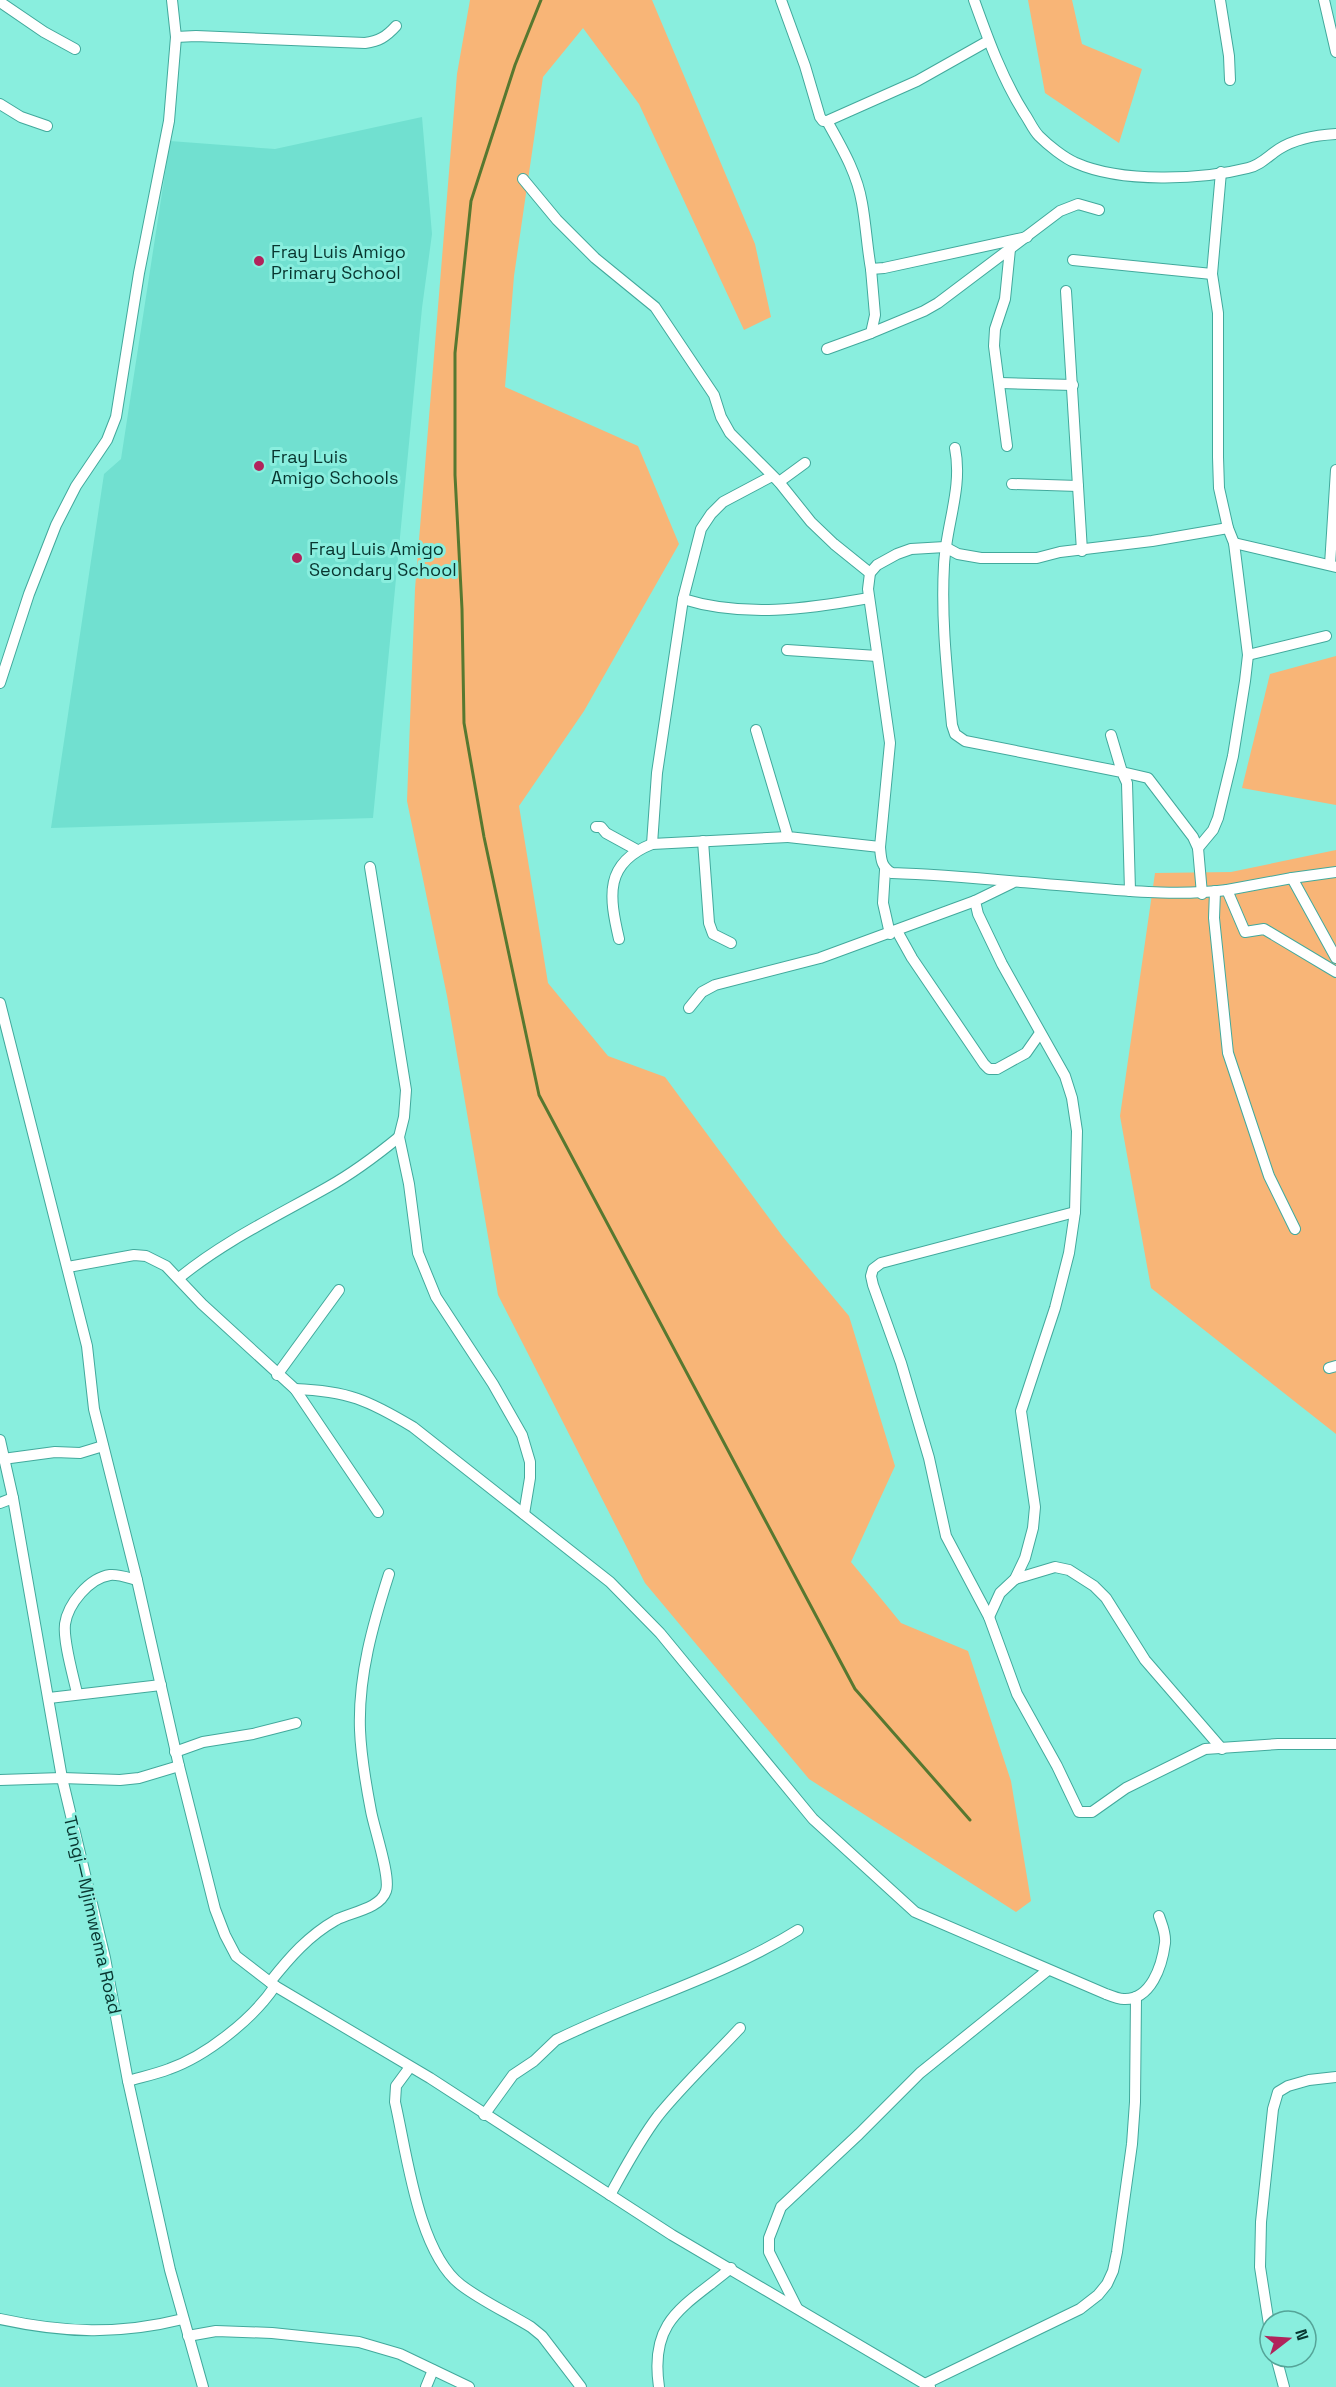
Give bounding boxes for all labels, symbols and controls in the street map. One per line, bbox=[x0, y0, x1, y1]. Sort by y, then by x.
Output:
place label: Fray Luis Amigo Primary School bbox=[271, 240, 406, 284]
marker: Fray Luis Amigo Primary School bbox=[252, 254, 266, 268]
place label: Fray Luis Amigo Schools bbox=[271, 445, 399, 489]
marker: Fray Luis Amigo Schools bbox=[252, 459, 266, 473]
place label: Fray Luis Amigo Seondary School bbox=[309, 537, 457, 581]
marker: Fray Luis Amigo Seondary School bbox=[290, 551, 304, 565]
street label: Tungi—Mjimwema Road bbox=[59, 1814, 127, 2016]
north arrow bbox=[1258, 2309, 1318, 2369]
text: N bbox=[1290, 2327, 1313, 2343]

